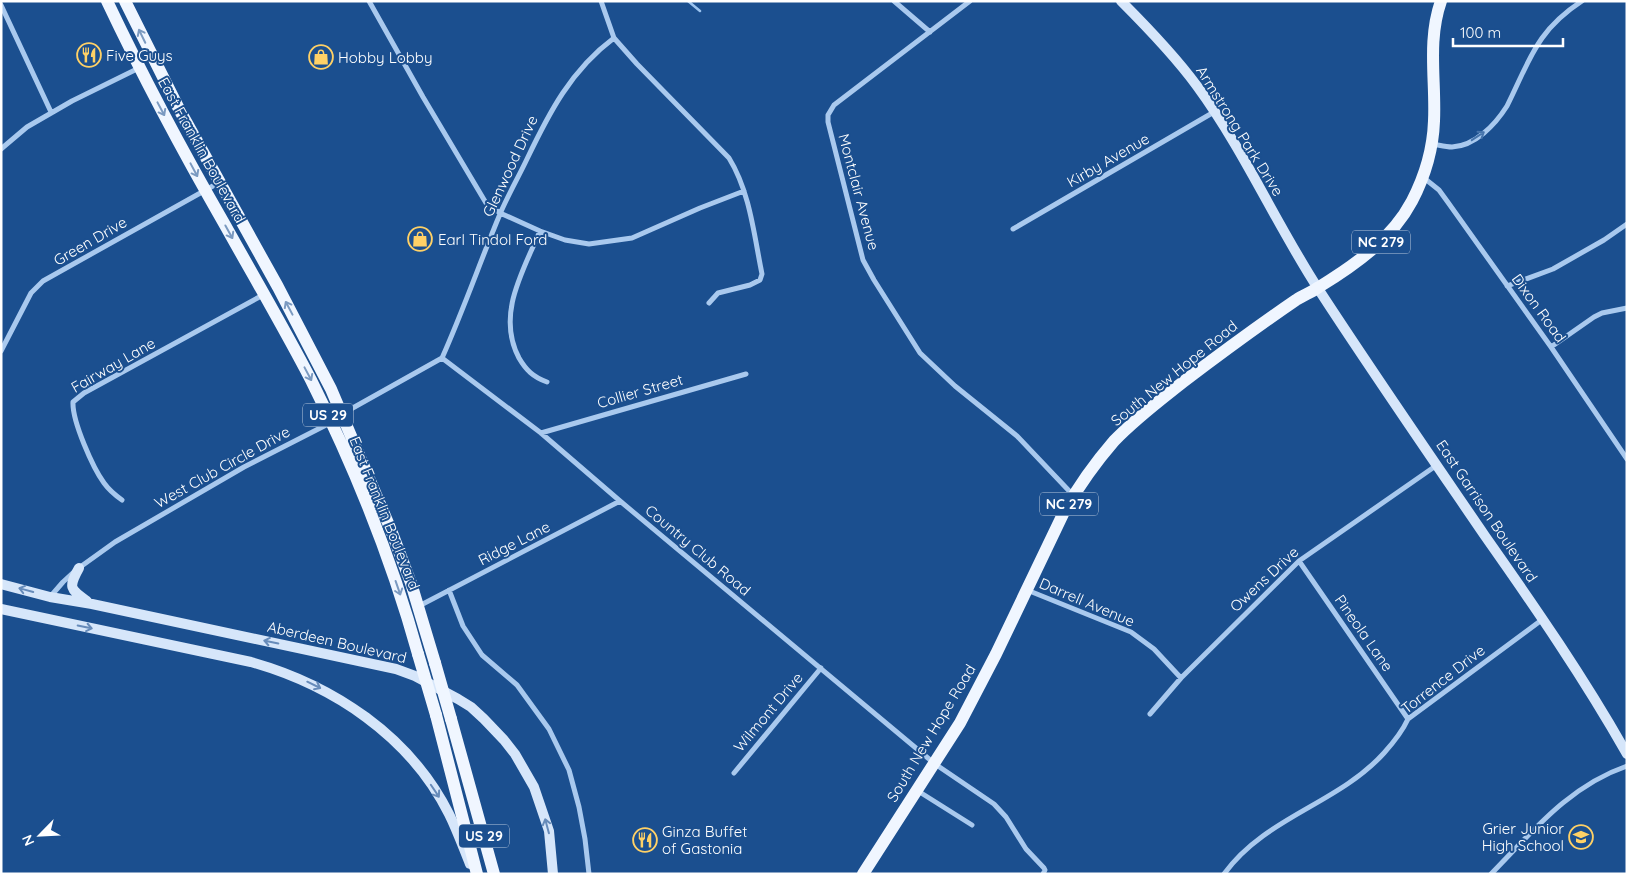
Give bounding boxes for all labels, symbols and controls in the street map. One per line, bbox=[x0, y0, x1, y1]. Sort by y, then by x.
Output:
scale bar bbox=[1453, 15, 1563, 47]
text: 100 m bbox=[1460, 23, 1501, 42]
one-way arrow bbox=[137, 28, 147, 43]
restaurant icon: Five Guys bbox=[76, 42, 102, 68]
shop icon: Hobby Lobby bbox=[308, 44, 334, 70]
place label: Five Guys bbox=[106, 46, 173, 65]
place label: Hobby Lobby bbox=[338, 48, 432, 67]
street label: Armstrong Park Drive bbox=[1192, 62, 1288, 200]
street label: East Franklin Boulevard bbox=[154, 74, 250, 226]
one-way arrow bbox=[156, 101, 166, 116]
street label: Glenwood Drive bbox=[478, 112, 542, 220]
street label: Kirby Avenue bbox=[1063, 129, 1153, 191]
one-way arrow bbox=[1471, 131, 1485, 141]
street label: Montclair Avenue bbox=[834, 132, 884, 252]
one-way arrow bbox=[189, 162, 199, 177]
street label: Green Drive bbox=[50, 212, 130, 270]
one-way arrow bbox=[224, 225, 234, 239]
shop icon: Earl Tindol Ford bbox=[407, 226, 433, 252]
place label: Earl Tindol Ford bbox=[438, 230, 547, 249]
road number: NC 279 bbox=[1352, 230, 1410, 253]
street label: Dixon Road bbox=[1508, 270, 1570, 346]
one-way arrow bbox=[284, 300, 294, 315]
street label: South New Hope Road bbox=[1107, 316, 1241, 430]
street label: Fairway Lane bbox=[67, 333, 159, 397]
one-way arrow bbox=[303, 366, 313, 381]
street label: Collier Street bbox=[595, 370, 685, 412]
road number: US 29 bbox=[303, 404, 353, 426]
street label: West Club Circle Drive bbox=[151, 422, 293, 512]
street label: East Franklin Boulevard bbox=[346, 434, 424, 592]
street label: East Garrison Boulevard bbox=[1432, 436, 1542, 586]
road number: NC 279 bbox=[1040, 492, 1098, 516]
street label: Country Club Road bbox=[641, 500, 755, 600]
street label: Ridge Lane bbox=[475, 517, 553, 569]
street label: Owens Drive bbox=[1226, 542, 1302, 616]
street label: Darrell Avenue bbox=[1036, 573, 1138, 631]
one-way arrow bbox=[394, 580, 403, 595]
one-way arrow bbox=[18, 585, 34, 594]
street label: Pineola Lane bbox=[1331, 591, 1397, 675]
street label: Aberdeen Boulevard bbox=[266, 617, 408, 667]
one-way arrow bbox=[77, 622, 93, 632]
one-way arrow bbox=[264, 637, 280, 646]
street label: Torrence Drive bbox=[1397, 640, 1489, 718]
street label: South New Hope Road bbox=[882, 661, 980, 805]
street label: Wilmont Drive bbox=[729, 668, 807, 756]
one-way arrow bbox=[306, 681, 321, 690]
one-way arrow bbox=[430, 784, 440, 798]
north arrow bbox=[15, 810, 65, 860]
one-way arrow bbox=[542, 818, 551, 834]
place label: Grier Junior High School bbox=[1482, 819, 1564, 855]
place label: Ginza Buffet of Gastonia bbox=[662, 822, 747, 858]
road number: US 29 bbox=[459, 824, 509, 848]
school or university icon: Grier Junior High School bbox=[1568, 824, 1594, 850]
restaurant icon: Ginza Buffet of Gastonia bbox=[632, 827, 658, 853]
text: N bbox=[18, 832, 38, 849]

